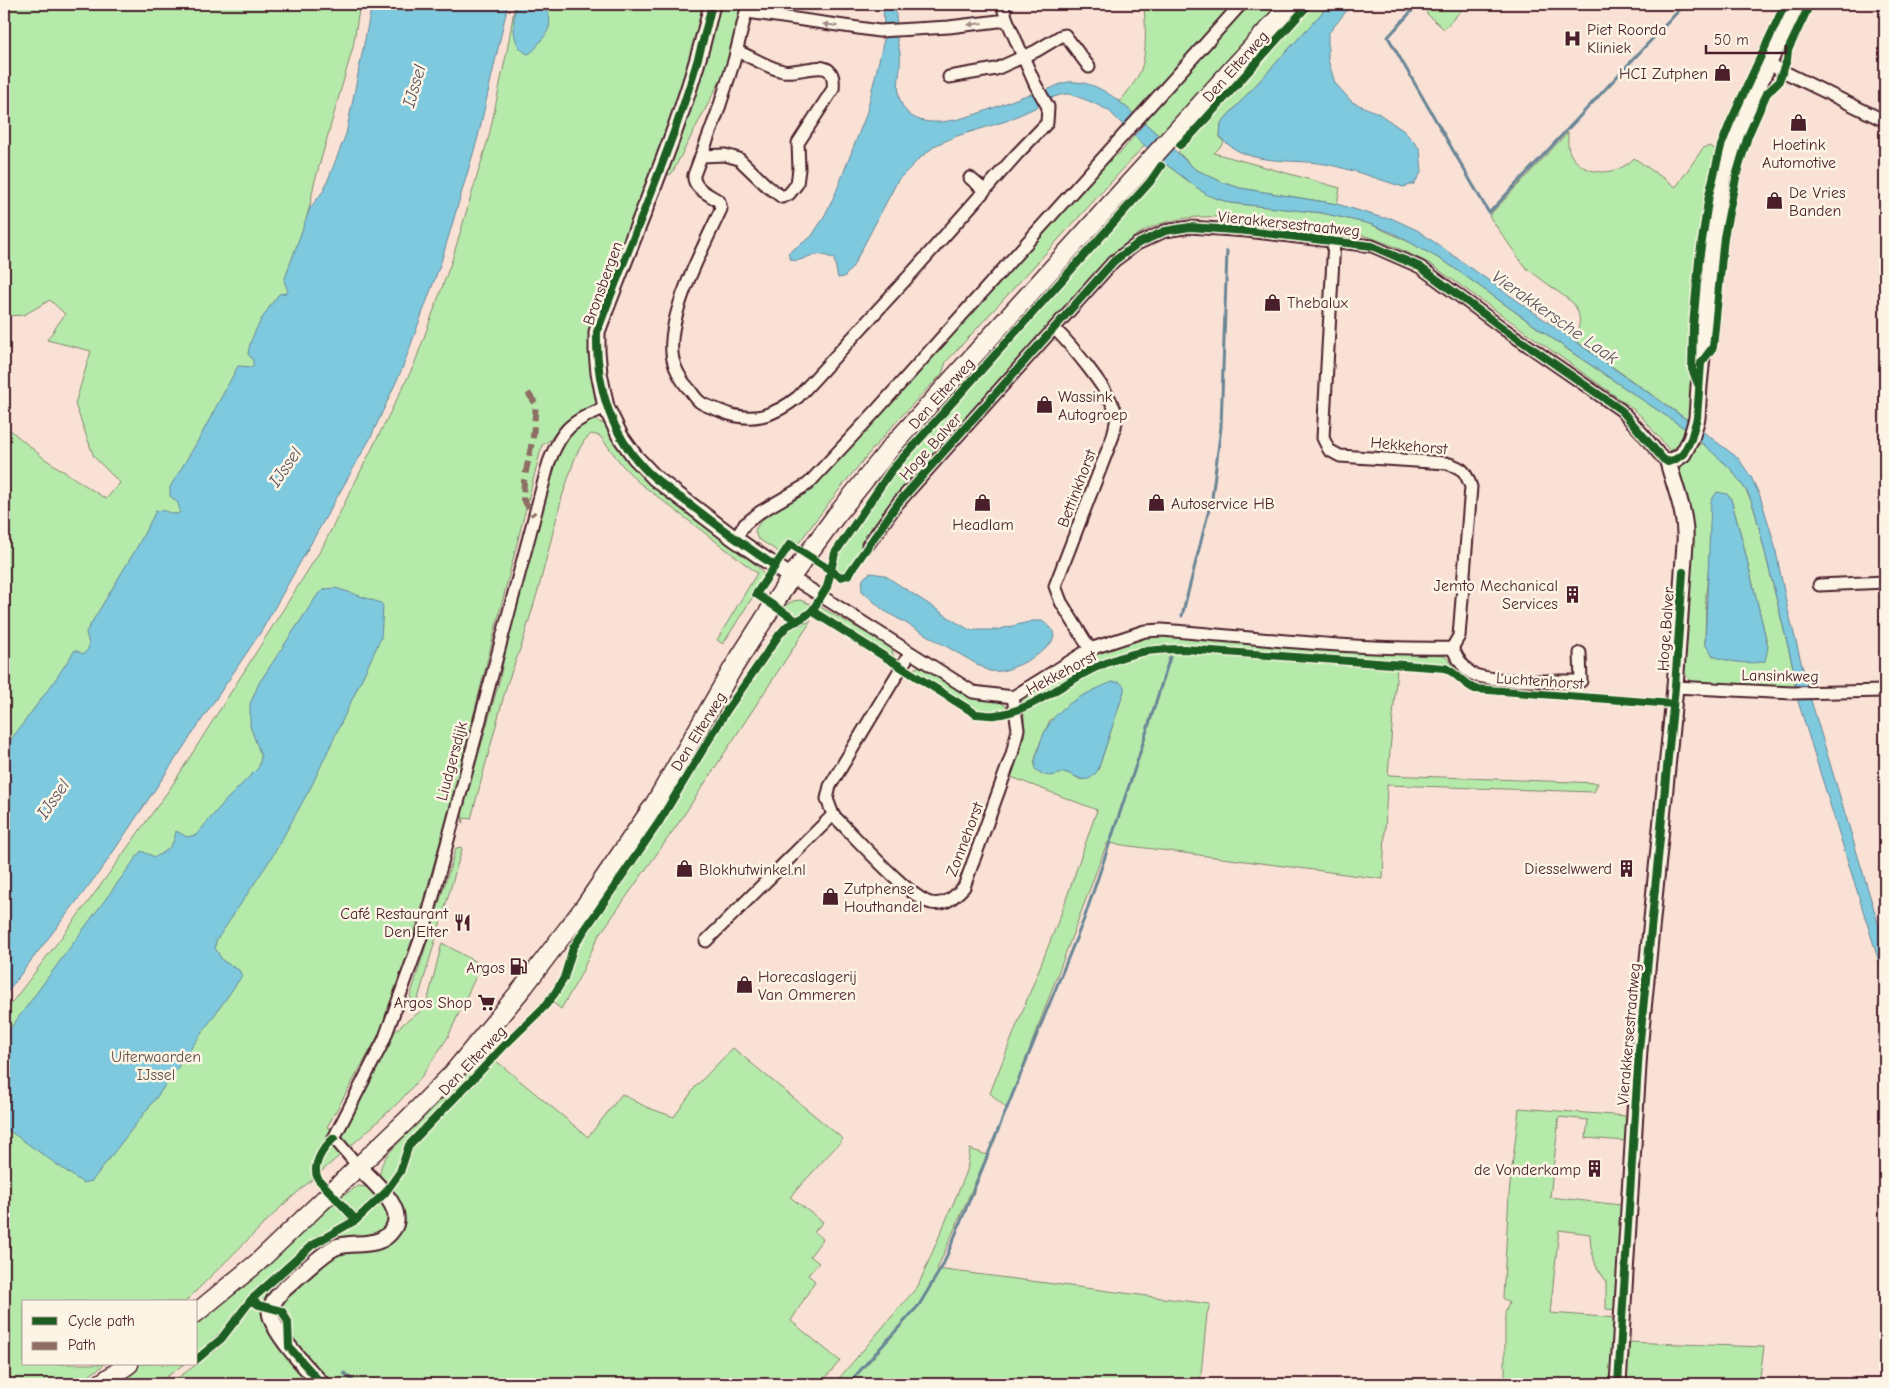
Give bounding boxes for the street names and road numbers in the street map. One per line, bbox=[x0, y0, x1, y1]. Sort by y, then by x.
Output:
street label: Den Elterweg bbox=[1199, 27, 1272, 106]
street label: Vierakkersestraatweg bbox=[1217, 208, 1361, 240]
street label: Bronsbergen bbox=[579, 239, 626, 328]
street label: Den Elterweg bbox=[905, 354, 978, 433]
street label: Hoge Balver bbox=[896, 409, 966, 484]
street label: Hekkehorst bbox=[1370, 434, 1449, 458]
street label: Bettinkhorst bbox=[1054, 446, 1100, 530]
street label: Hoge Balver bbox=[1654, 586, 1678, 672]
street label: Hekkehorst bbox=[1023, 647, 1100, 699]
street label: Lansinkweg bbox=[1741, 666, 1819, 686]
street label: Luchtenhorst bbox=[1495, 669, 1585, 693]
street label: Den Elterweg bbox=[667, 689, 730, 774]
street label: Liudgersdijk bbox=[433, 719, 471, 803]
street label: Zonnehorst bbox=[943, 799, 987, 879]
street label: Vierakkersestraatweg bbox=[1614, 962, 1644, 1106]
street label: Den Elterweg bbox=[435, 1022, 510, 1099]

